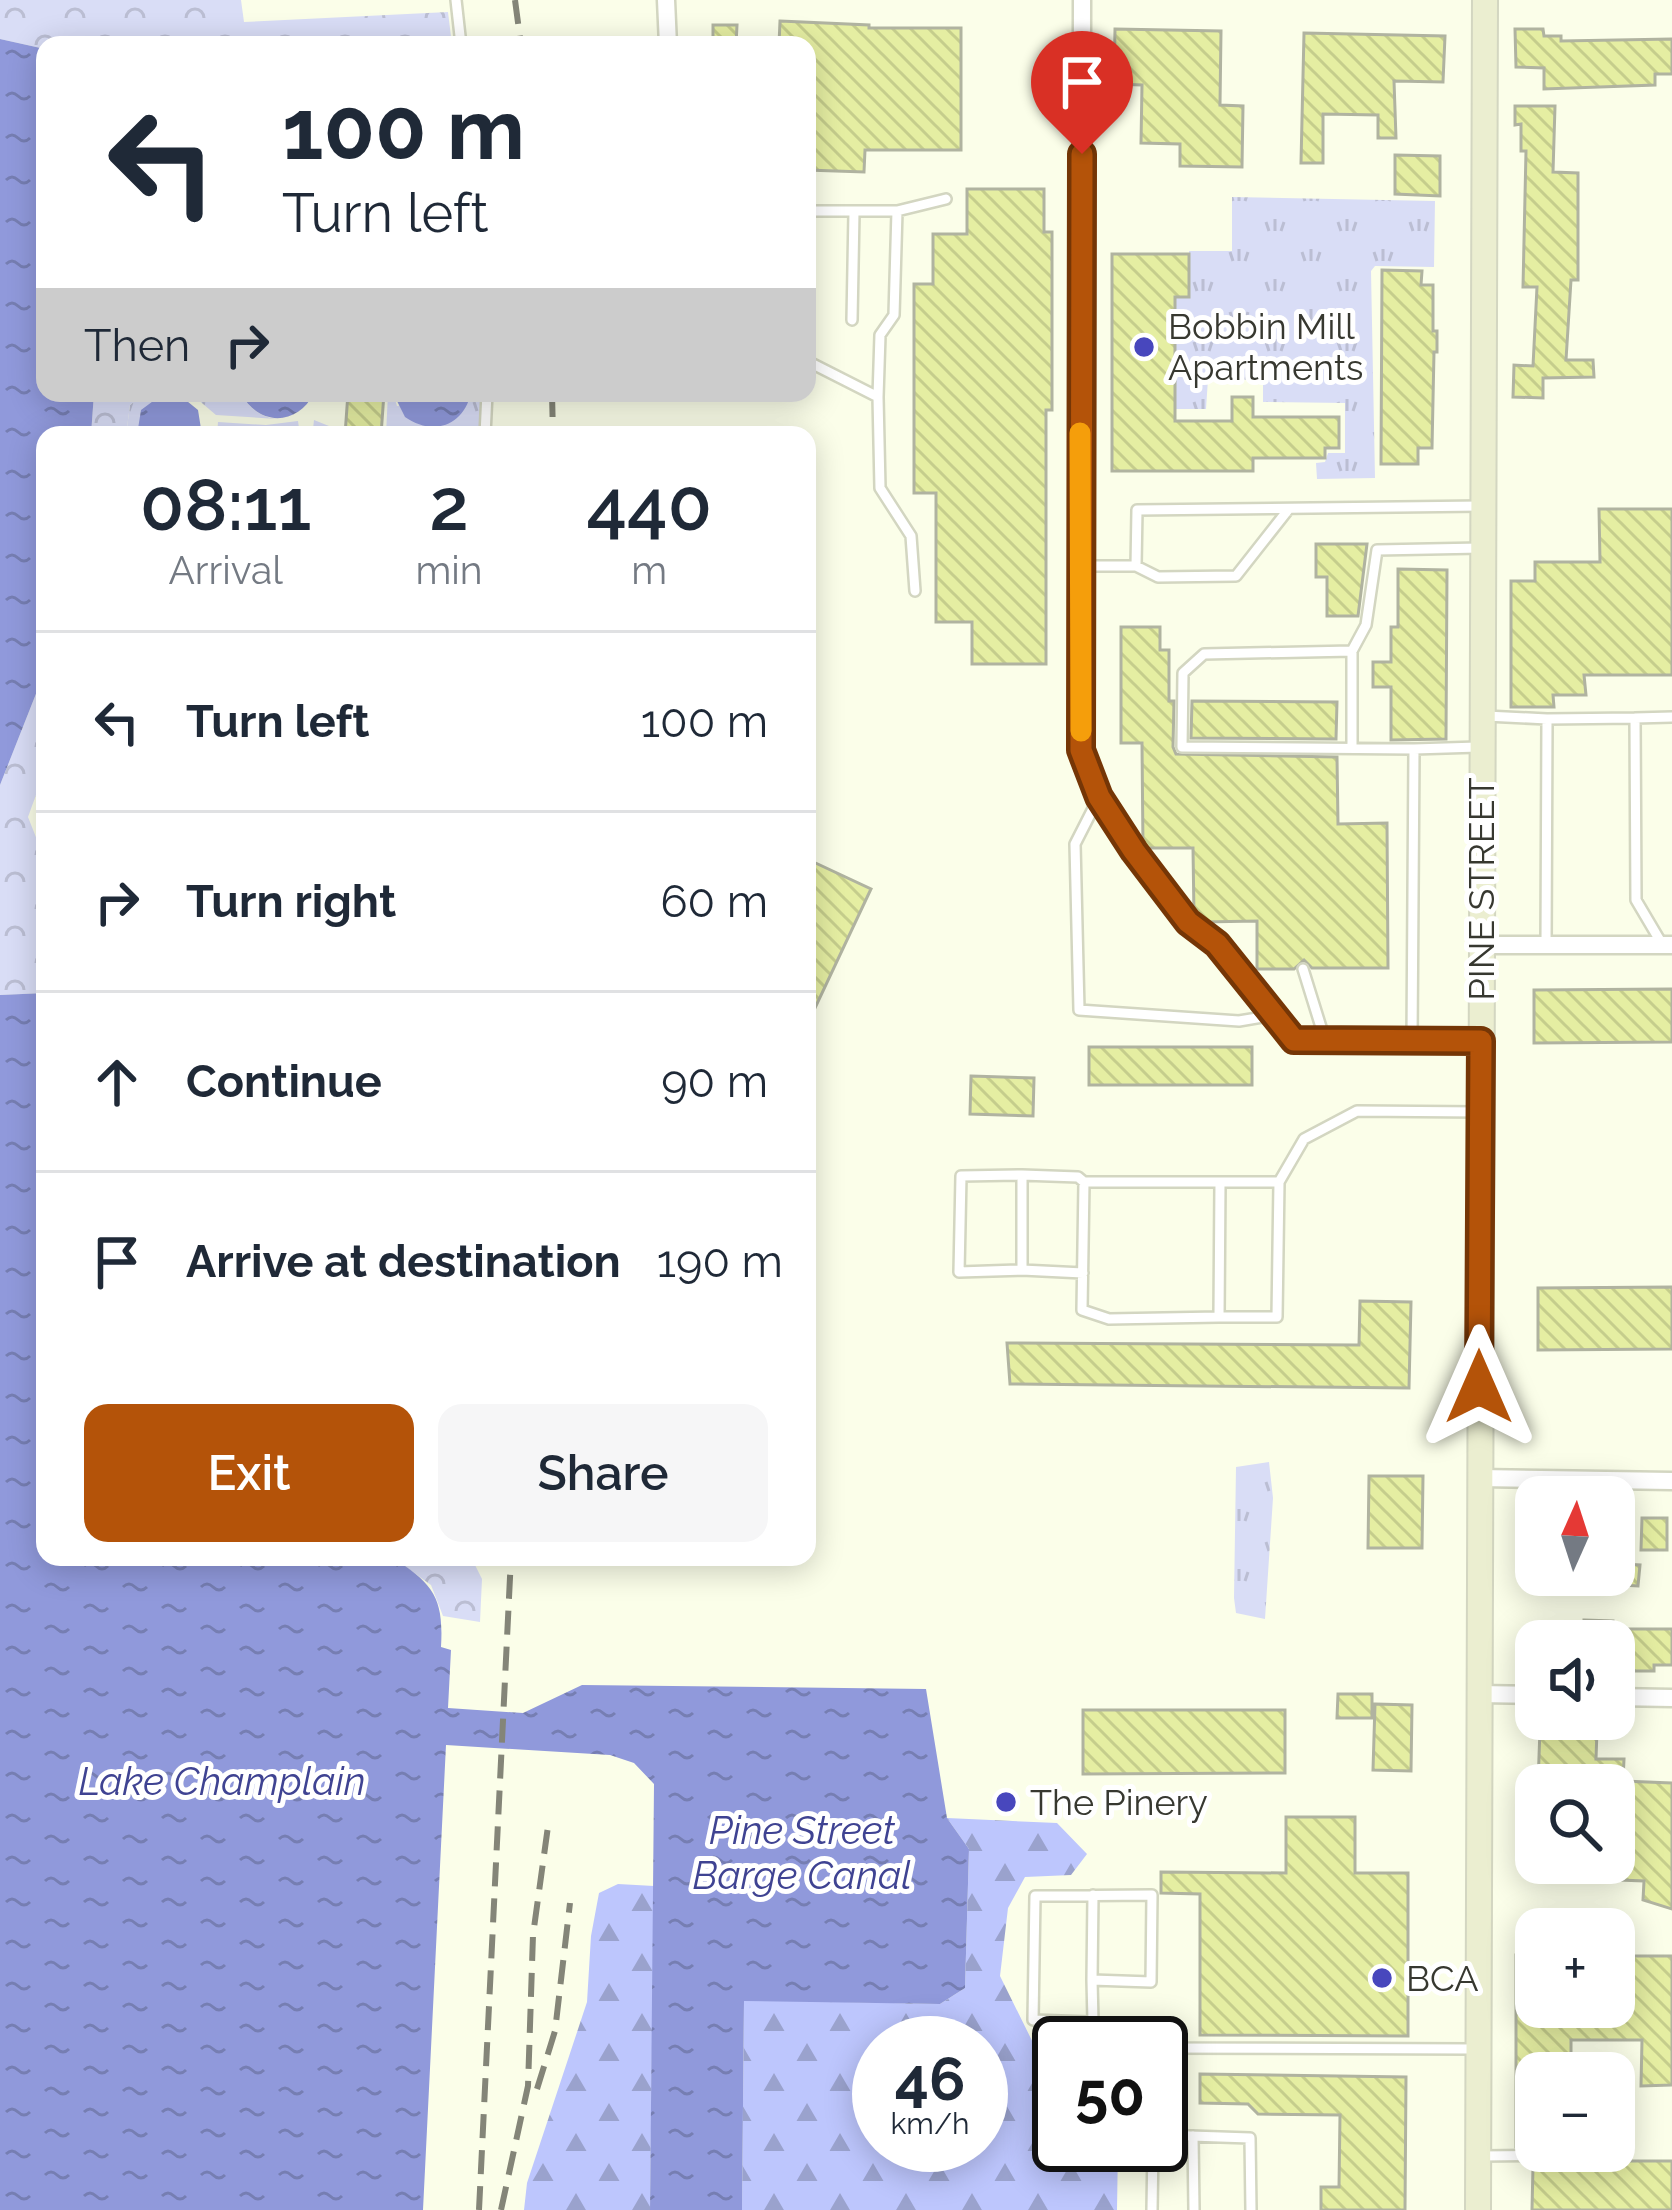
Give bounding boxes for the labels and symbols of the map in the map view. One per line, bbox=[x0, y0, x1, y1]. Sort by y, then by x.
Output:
pin bbox=[1031, 31, 1133, 154]
place label: Bobbin Mill Apartments bbox=[1168, 305, 1363, 388]
marker: Bobbin Mill Apartments bbox=[1131, 334, 1157, 360]
street label: PINE STREET bbox=[1460, 777, 1502, 1001]
position arrow bbox=[1416, 1324, 1542, 1450]
north arrow bbox=[1515, 1476, 1635, 1596]
water label: Lake Champlain bbox=[78, 1758, 366, 1804]
place label: The Pinery bbox=[1030, 1781, 1208, 1823]
marker: The Pinery bbox=[993, 1789, 1019, 1815]
water label: Pine Street Barge Canal bbox=[692, 1807, 912, 1898]
place label: BCA bbox=[1406, 1957, 1479, 1999]
marker: BCA bbox=[1369, 1965, 1395, 1991]
speed limit sign: 50 bbox=[1032, 2016, 1188, 2172]

